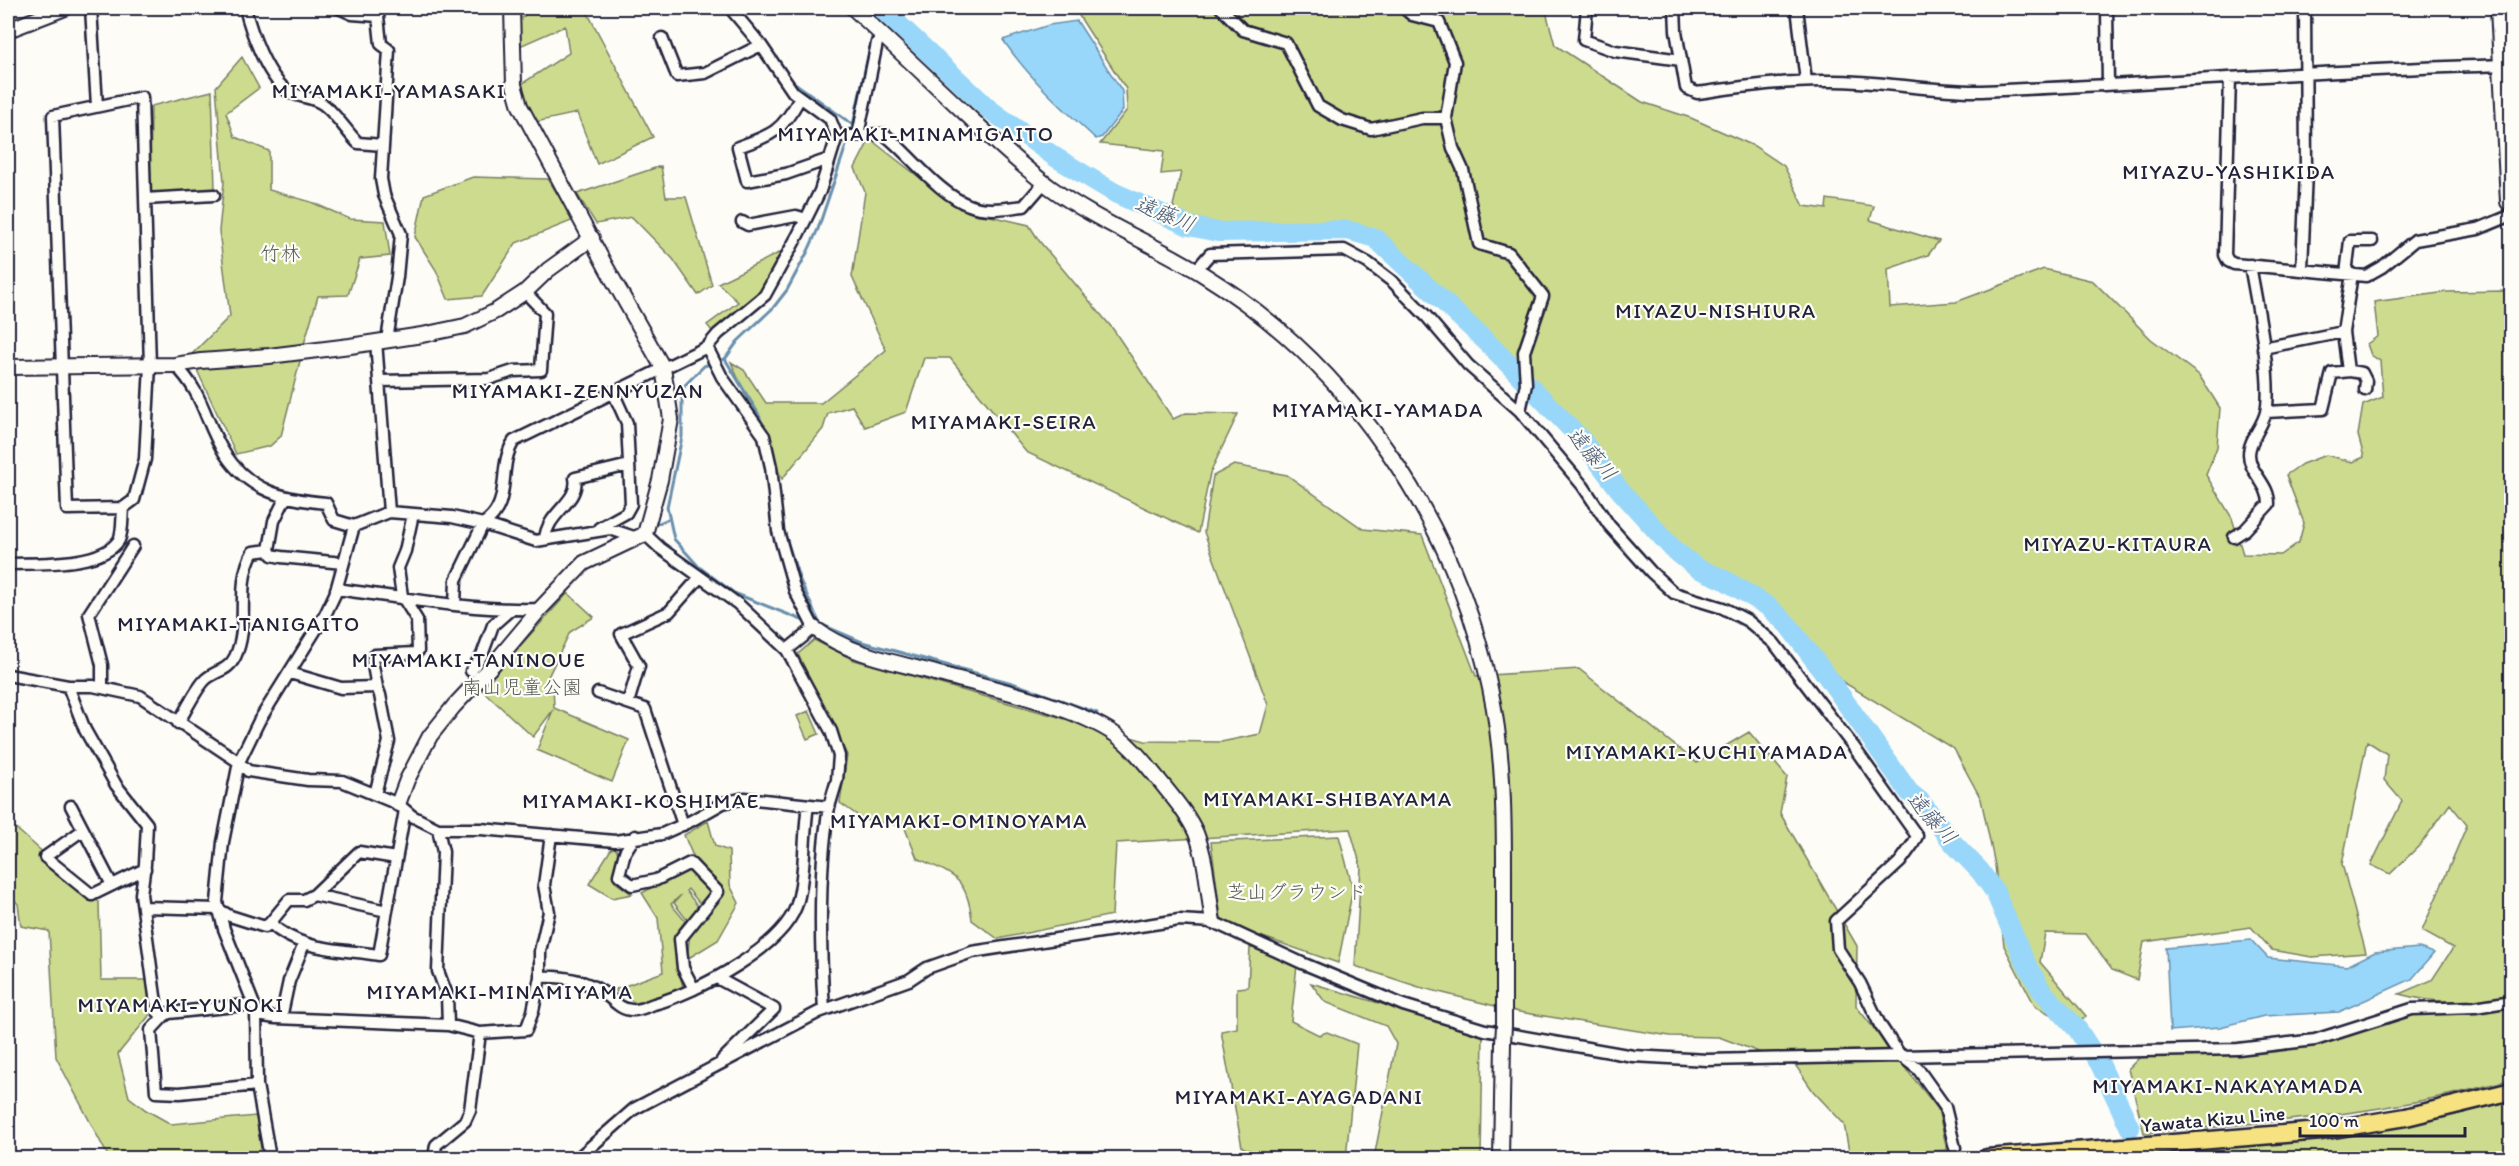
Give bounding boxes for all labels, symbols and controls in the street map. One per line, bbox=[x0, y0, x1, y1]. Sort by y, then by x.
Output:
district label: MIYAMAKI-YAMASAKI bbox=[272, 78, 506, 103]
district label: MIYAMAKI-MINAMIGAITO bbox=[778, 121, 1054, 146]
district label: MIYAZU-YASHIKIDA bbox=[2122, 159, 2336, 184]
water label: 遠藤川 bbox=[1131, 190, 1199, 237]
park label: 竹林 bbox=[260, 241, 300, 265]
district label: MIYAZU-NISHIURA bbox=[1615, 298, 1817, 323]
district label: MIYAMAKI-ZENNYUZAN bbox=[452, 378, 704, 403]
district label: MIYAMAKI-YAMADA bbox=[1272, 397, 1484, 422]
district label: MIYAMAKI-SEIRA bbox=[911, 409, 1097, 434]
water label: 遠藤川 bbox=[1562, 422, 1622, 486]
district label: MIYAZU-KITAURA bbox=[2024, 531, 2212, 556]
district label: MIYAMAKI-TANIGAITO bbox=[117, 611, 361, 636]
district label: MIYAMAKI-TANINOUE bbox=[352, 647, 586, 672]
park label: 南山児童公園 bbox=[462, 675, 582, 699]
district label: MIYAMAKI-KUCHIYAMADA bbox=[1566, 739, 1848, 764]
district label: MIYAMAKI-SHIBAYAMA bbox=[1203, 786, 1453, 811]
water label: 遠藤川 bbox=[1902, 786, 1963, 849]
district label: MIYAMAKI-KOSHIMAE bbox=[522, 788, 760, 813]
district label: MIYAMAKI-OMINOYAMA bbox=[830, 808, 1088, 833]
park label: 芝山グラウンド bbox=[1227, 880, 1367, 904]
district label: MIYAMAKI-MINAMIYAMA bbox=[366, 979, 634, 1004]
district label: MIYAMAKI-YUNOKI bbox=[77, 992, 285, 1017]
district label: MIYAMAKI-NAKAYAMADA bbox=[2092, 1073, 2364, 1098]
district label: MIYAMAKI-AYAGADANI bbox=[1175, 1084, 1423, 1109]
scale bar bbox=[2300, 1100, 2465, 1138]
street label: Yawata Kizu Line bbox=[2140, 1101, 2286, 1137]
text: 100 m bbox=[2309, 1110, 2359, 1132]

